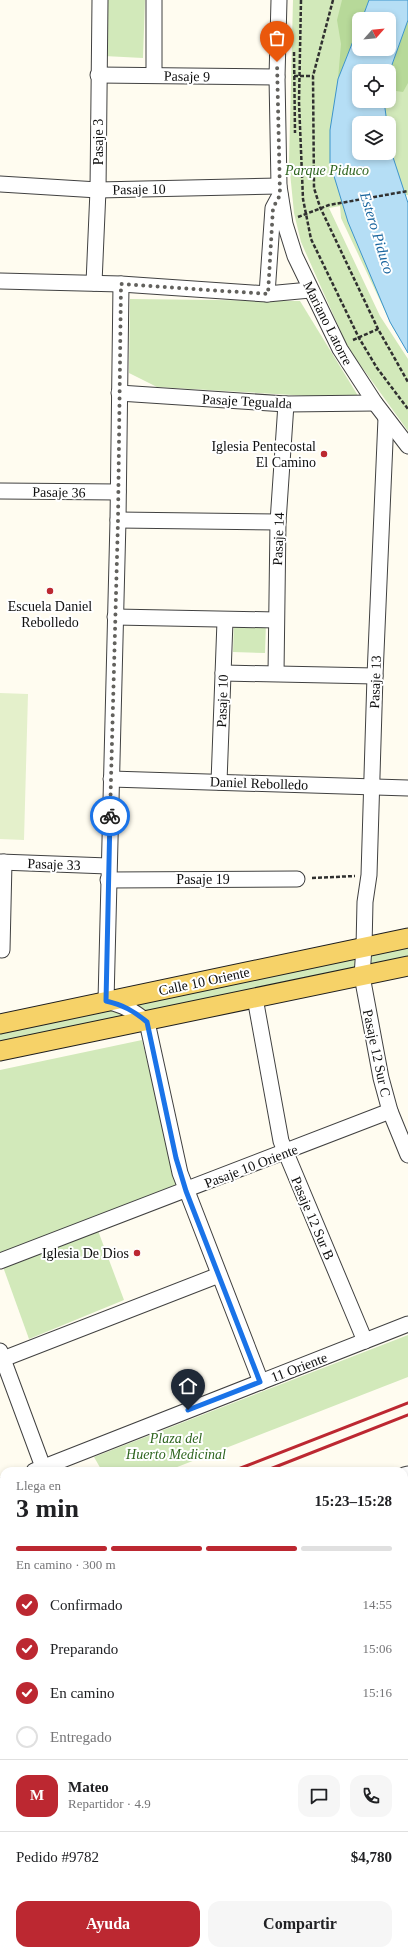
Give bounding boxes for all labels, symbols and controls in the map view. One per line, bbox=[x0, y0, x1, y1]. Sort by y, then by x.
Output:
north arrow bbox=[352, 12, 396, 56]
map controls bbox=[352, 12, 396, 160]
pin bbox=[260, 21, 294, 62]
icon: bag bbox=[266, 27, 288, 49]
button: locate bbox=[352, 64, 396, 108]
street label: Pasaje 9 bbox=[164, 69, 210, 84]
button: layers bbox=[352, 116, 396, 160]
street label: Pasaje 3 bbox=[91, 119, 106, 165]
park label: Parque Piduco bbox=[284, 163, 369, 178]
street label: Pasaje 10 bbox=[112, 182, 166, 197]
water label: Estero Piduco bbox=[357, 189, 397, 276]
street label: Mariano Latorre bbox=[300, 279, 355, 368]
street label: Pasaje Tegualda bbox=[202, 392, 293, 411]
place label: Iglesia Pentecostal El Camino bbox=[211, 439, 316, 470]
marker: Iglesia Pentecostal El Camino bbox=[319, 449, 329, 459]
street label: Pasaje 36 bbox=[32, 485, 86, 500]
street label: Pasaje 14 bbox=[270, 512, 287, 566]
marker: Escuela Daniel Rebolledo bbox=[45, 586, 55, 596]
place label: Escuela Daniel Rebolledo bbox=[8, 599, 92, 630]
street label: Pasaje 13 bbox=[367, 655, 384, 709]
street label: Pasaje 10 bbox=[214, 674, 231, 728]
street label: Daniel Rebolledo bbox=[210, 774, 308, 793]
courier bbox=[90, 796, 130, 836]
icon: bike bbox=[99, 805, 121, 827]
street label: Pasaje 33 bbox=[27, 856, 81, 873]
street label: Pasaje 19 bbox=[176, 872, 230, 887]
street label: Calle 10 Oriente bbox=[157, 965, 251, 998]
street label: Pasaje 12 Sur C bbox=[360, 1008, 393, 1098]
street label: Pasaje 10 Oriente bbox=[202, 1142, 300, 1191]
street label: Pasaje 12 Sur B bbox=[288, 1174, 337, 1262]
place label: Iglesia De Dios bbox=[42, 1246, 129, 1261]
marker: Iglesia De Dios bbox=[132, 1248, 142, 1258]
street label: 11 Oriente bbox=[269, 1350, 329, 1385]
pin bbox=[171, 1369, 205, 1410]
icon: home bbox=[177, 1375, 199, 1397]
park label: Plaza del Huerto Medicinal bbox=[125, 1431, 226, 1462]
text: Llega en bbox=[16, 1478, 61, 1493]
text: 15:23–15:28 bbox=[315, 1493, 392, 1509]
text: 3 min bbox=[16, 1494, 79, 1523]
text: En camino · 300 m bbox=[16, 1557, 116, 1572]
icon: check bbox=[16, 1594, 38, 1616]
text: Confirmado bbox=[50, 1597, 123, 1613]
text: 14:55 bbox=[362, 1597, 392, 1612]
icon: check bbox=[16, 1638, 38, 1660]
text: Preparando bbox=[50, 1641, 118, 1657]
text: 15:06 bbox=[362, 1641, 392, 1656]
icon: check bbox=[16, 1682, 38, 1704]
text: En camino bbox=[50, 1685, 115, 1701]
text: 15:16 bbox=[362, 1685, 392, 1700]
text: Entregado bbox=[50, 1729, 112, 1745]
button: chat bbox=[298, 1775, 340, 1817]
button: phone bbox=[350, 1775, 392, 1817]
text: Mateo bbox=[68, 1779, 109, 1795]
text: M bbox=[30, 1787, 44, 1803]
text: Repartidor · 4.9 bbox=[68, 1796, 151, 1811]
text: Pedido #9782 bbox=[16, 1849, 99, 1865]
text: $4,780 bbox=[351, 1849, 392, 1865]
button: Ayuda bbox=[16, 1901, 200, 1947]
button: Compartir bbox=[208, 1901, 392, 1947]

